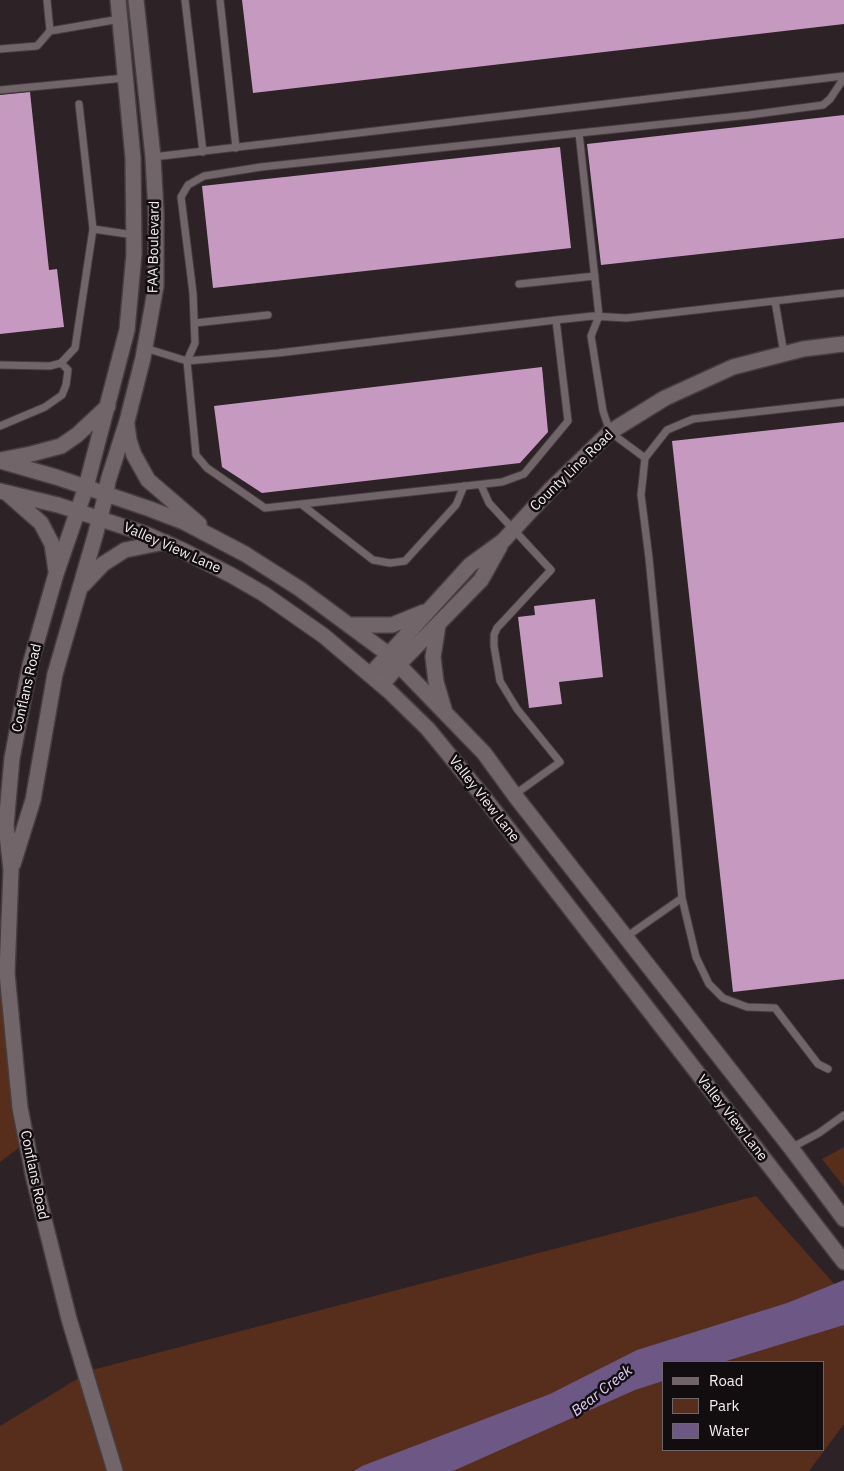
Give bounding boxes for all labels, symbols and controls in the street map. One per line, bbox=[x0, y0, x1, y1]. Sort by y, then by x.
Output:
street label: FAA Boulevard bbox=[145, 201, 163, 293]
street label: County Line Road bbox=[527, 427, 617, 515]
street label: Valley View Lane bbox=[121, 519, 223, 577]
street label: Conflans Road bbox=[9, 642, 45, 734]
street label: Valley View Lane bbox=[445, 753, 523, 845]
street label: Valley View Lane bbox=[693, 1072, 771, 1164]
street label: Conflans Road bbox=[16, 1129, 52, 1221]
legend bbox=[662, 1361, 824, 1451]
water label: Bear Creek bbox=[568, 1362, 636, 1420]
text: Road bbox=[709, 1371, 744, 1390]
text: Park bbox=[709, 1396, 739, 1415]
text: Water bbox=[709, 1421, 749, 1440]

